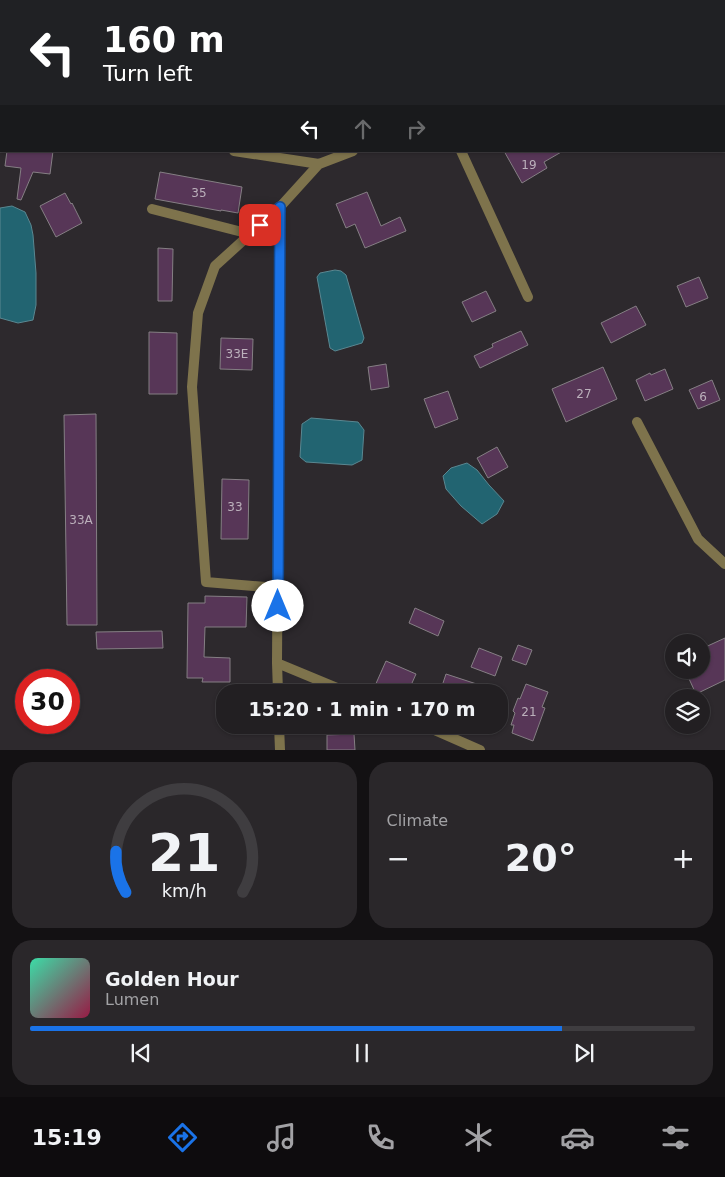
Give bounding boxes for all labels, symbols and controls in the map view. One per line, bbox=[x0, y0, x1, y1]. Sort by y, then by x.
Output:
icon: left bbox=[20, 20, 85, 85]
text: 160 m bbox=[103, 20, 225, 60]
text: Turn left bbox=[103, 61, 192, 86]
icon: left bbox=[296, 115, 324, 143]
icon: ahead bbox=[349, 115, 377, 143]
icon: right bbox=[402, 115, 430, 143]
house number: 19 bbox=[521, 158, 537, 172]
house number: 35 bbox=[191, 186, 207, 200]
pin bbox=[239, 204, 281, 246]
icon: arrive bbox=[246, 211, 274, 239]
house number: 33E bbox=[226, 347, 248, 361]
house number: 27 bbox=[576, 387, 592, 401]
house number: 6 bbox=[699, 390, 707, 404]
house number: 33 bbox=[227, 500, 243, 514]
house number: 33A bbox=[69, 513, 94, 527]
position arrow bbox=[251, 579, 303, 631]
map controls bbox=[665, 634, 710, 734]
button: sound bbox=[665, 634, 710, 679]
speed limit sign: 30 bbox=[15, 669, 80, 734]
button: layers bbox=[665, 689, 710, 734]
text: 15:20 · 1 min · 170 m bbox=[248, 698, 476, 720]
house number: 21 bbox=[521, 705, 537, 719]
text: Climate bbox=[387, 811, 448, 830]
text: 21 bbox=[148, 823, 220, 883]
text: 20° bbox=[505, 836, 577, 880]
text: − bbox=[387, 842, 410, 875]
text: + bbox=[672, 842, 695, 875]
text: km/h bbox=[162, 880, 207, 901]
text: Golden Hour bbox=[105, 968, 239, 990]
text: Lumen bbox=[105, 990, 159, 1009]
icon: previous bbox=[127, 1039, 155, 1067]
icon: pause bbox=[348, 1039, 376, 1067]
icon: next bbox=[570, 1039, 598, 1067]
icon: directions bbox=[165, 1120, 200, 1155]
icon: music bbox=[264, 1120, 299, 1155]
icon: phone bbox=[363, 1120, 398, 1155]
icon: climate bbox=[461, 1120, 496, 1155]
icon: car bbox=[560, 1120, 595, 1155]
icon: filters bbox=[658, 1120, 693, 1155]
text: 15:19 bbox=[32, 1125, 102, 1150]

